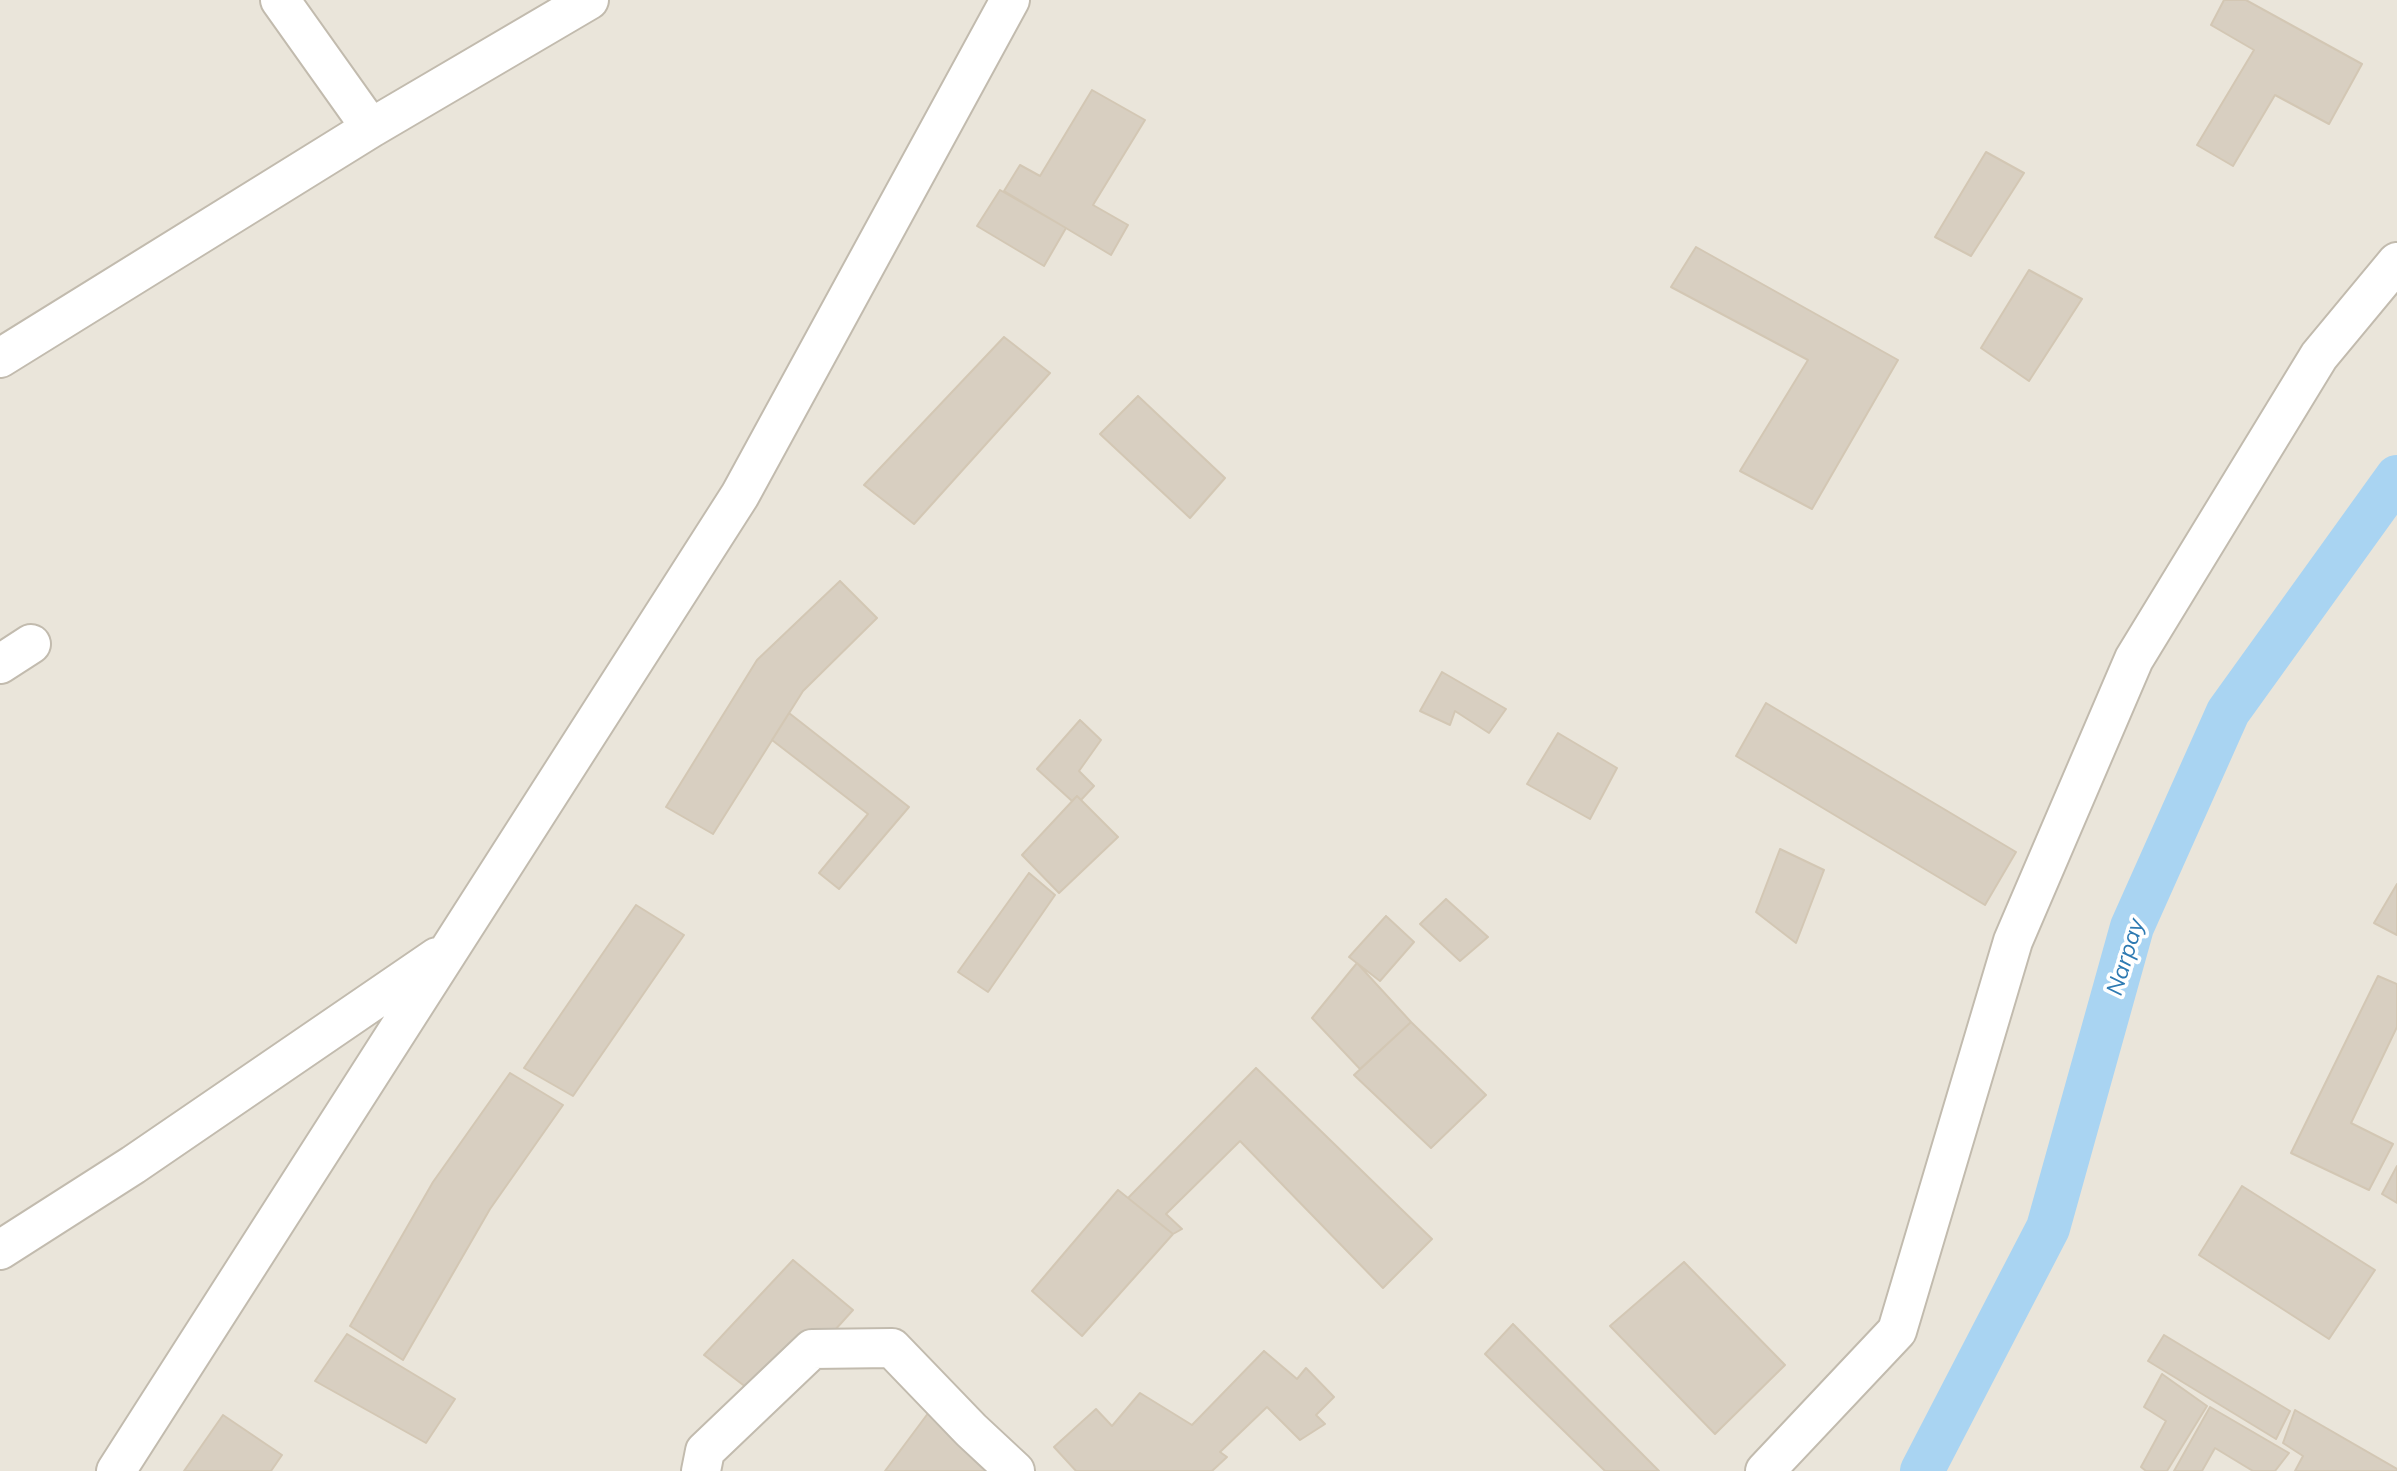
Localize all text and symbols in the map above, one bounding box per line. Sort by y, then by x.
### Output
water label: Narpay [2101,915,2151,999]

